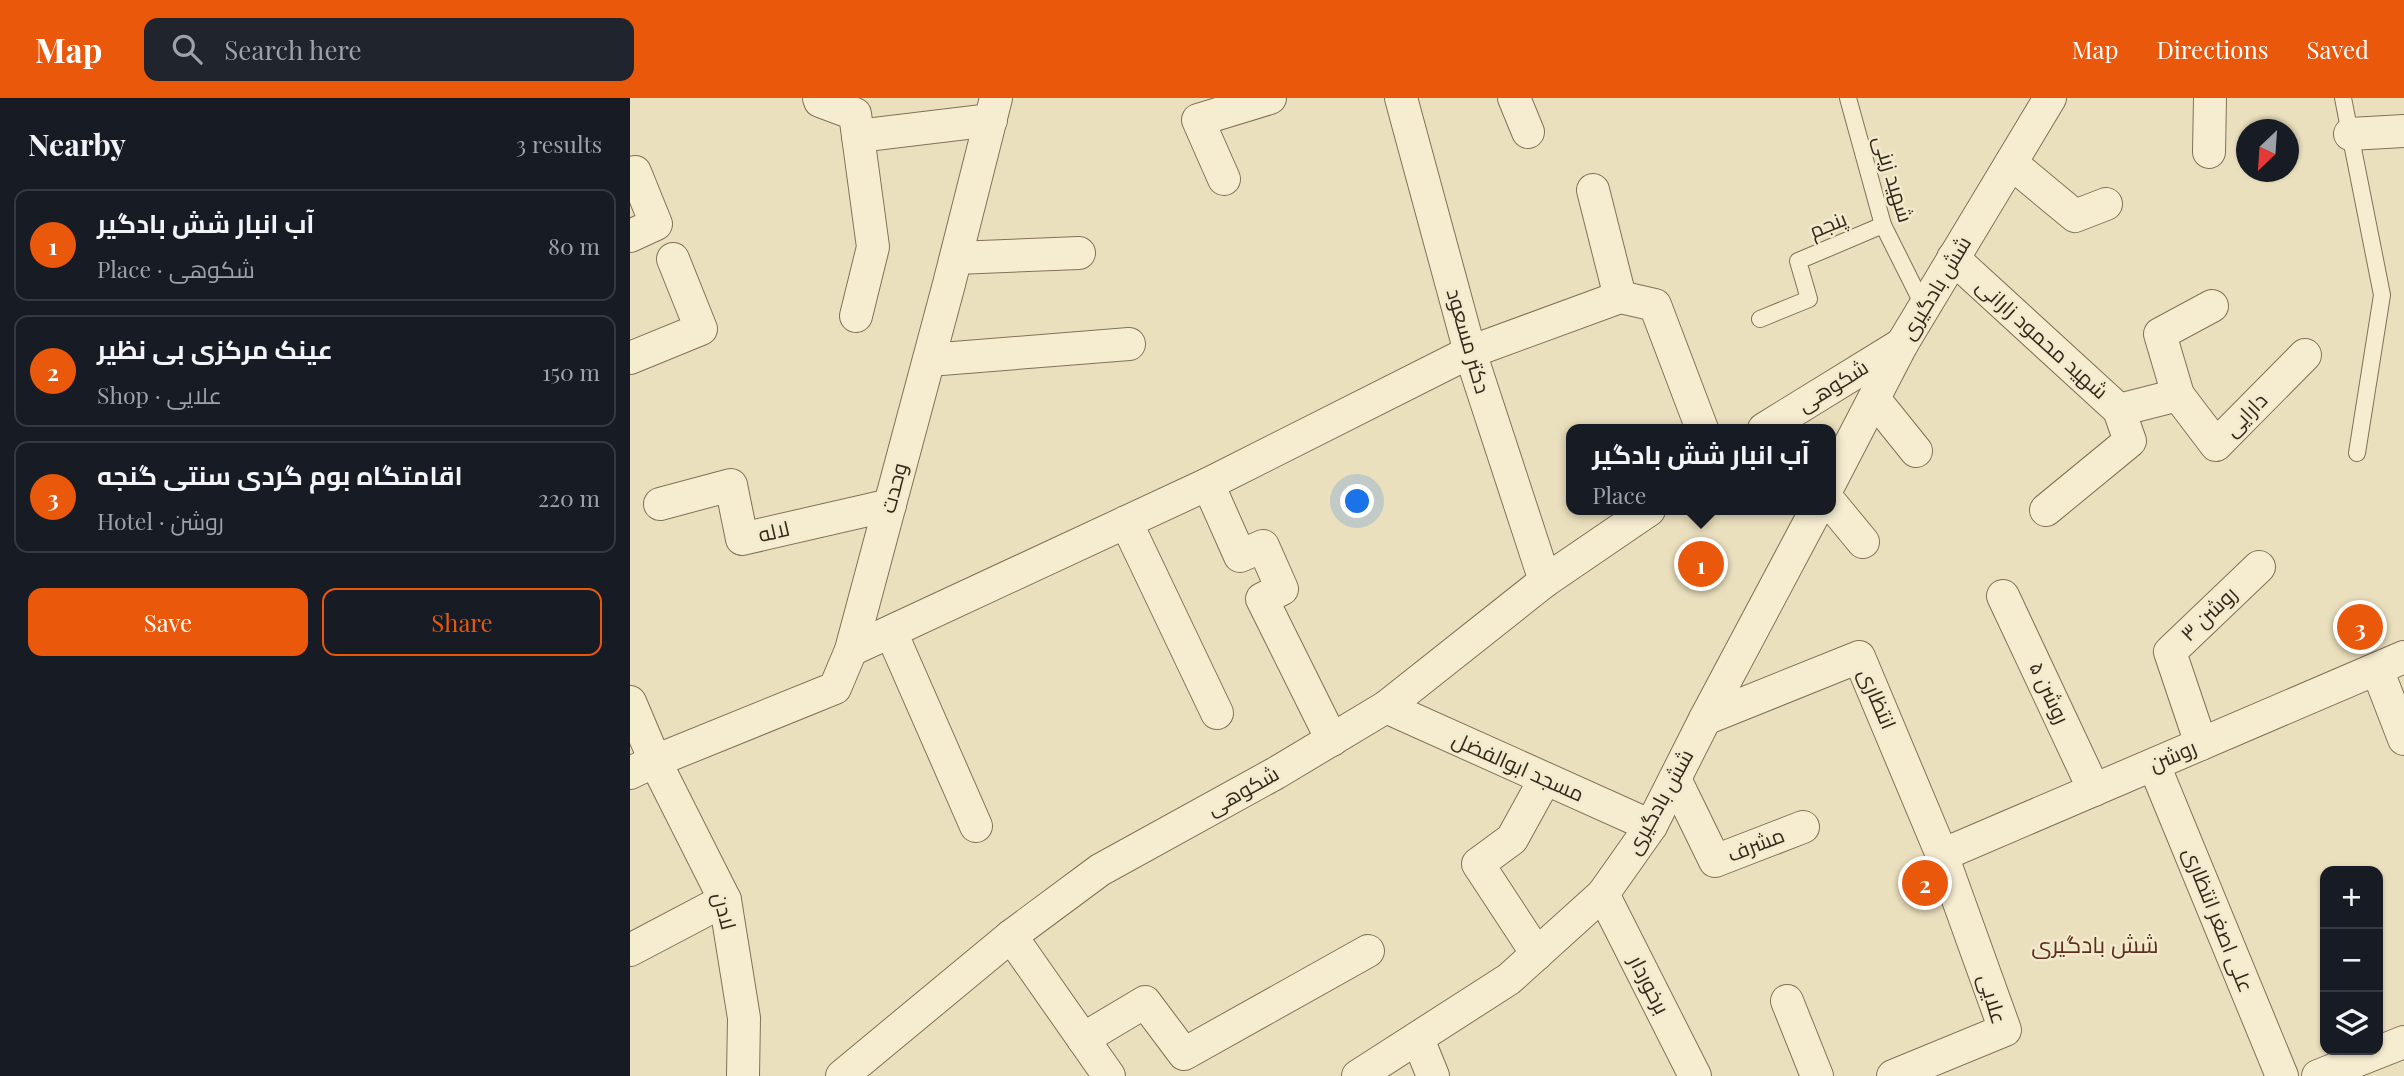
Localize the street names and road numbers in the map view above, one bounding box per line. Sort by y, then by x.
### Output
street label: شهید زینی [1867,131,1921,226]
street label: پنجم [1804,203,1851,245]
street label: شش بادگیری [1892,230,1977,344]
street label: شهید محمود زارانی [1971,271,2115,405]
street label: دکتر مسعود [1442,285,1498,396]
street label: شکوهی [1791,352,1873,418]
street label: دارایی [2217,385,2273,442]
street label: وحدت [872,459,912,516]
street label: لاله [755,513,792,547]
street label: روشن ۳ [2173,579,2243,647]
street label: روشن ۵ [2023,657,2077,728]
street label: انتظاری [1853,663,1904,733]
street label: مسجد ابوالفضل [1448,724,1589,808]
street label: روشن [2144,732,2200,777]
street label: شش بادگیری [1618,743,1700,859]
street label: شکوهی [1201,758,1284,821]
street label: مشرف [1723,819,1788,867]
street label: علی اصغر انتظاری [2177,843,2262,996]
street label: لادن [707,889,744,933]
street label: برخوردار [1624,949,1677,1018]
street label: علایی [1972,970,2015,1027]

